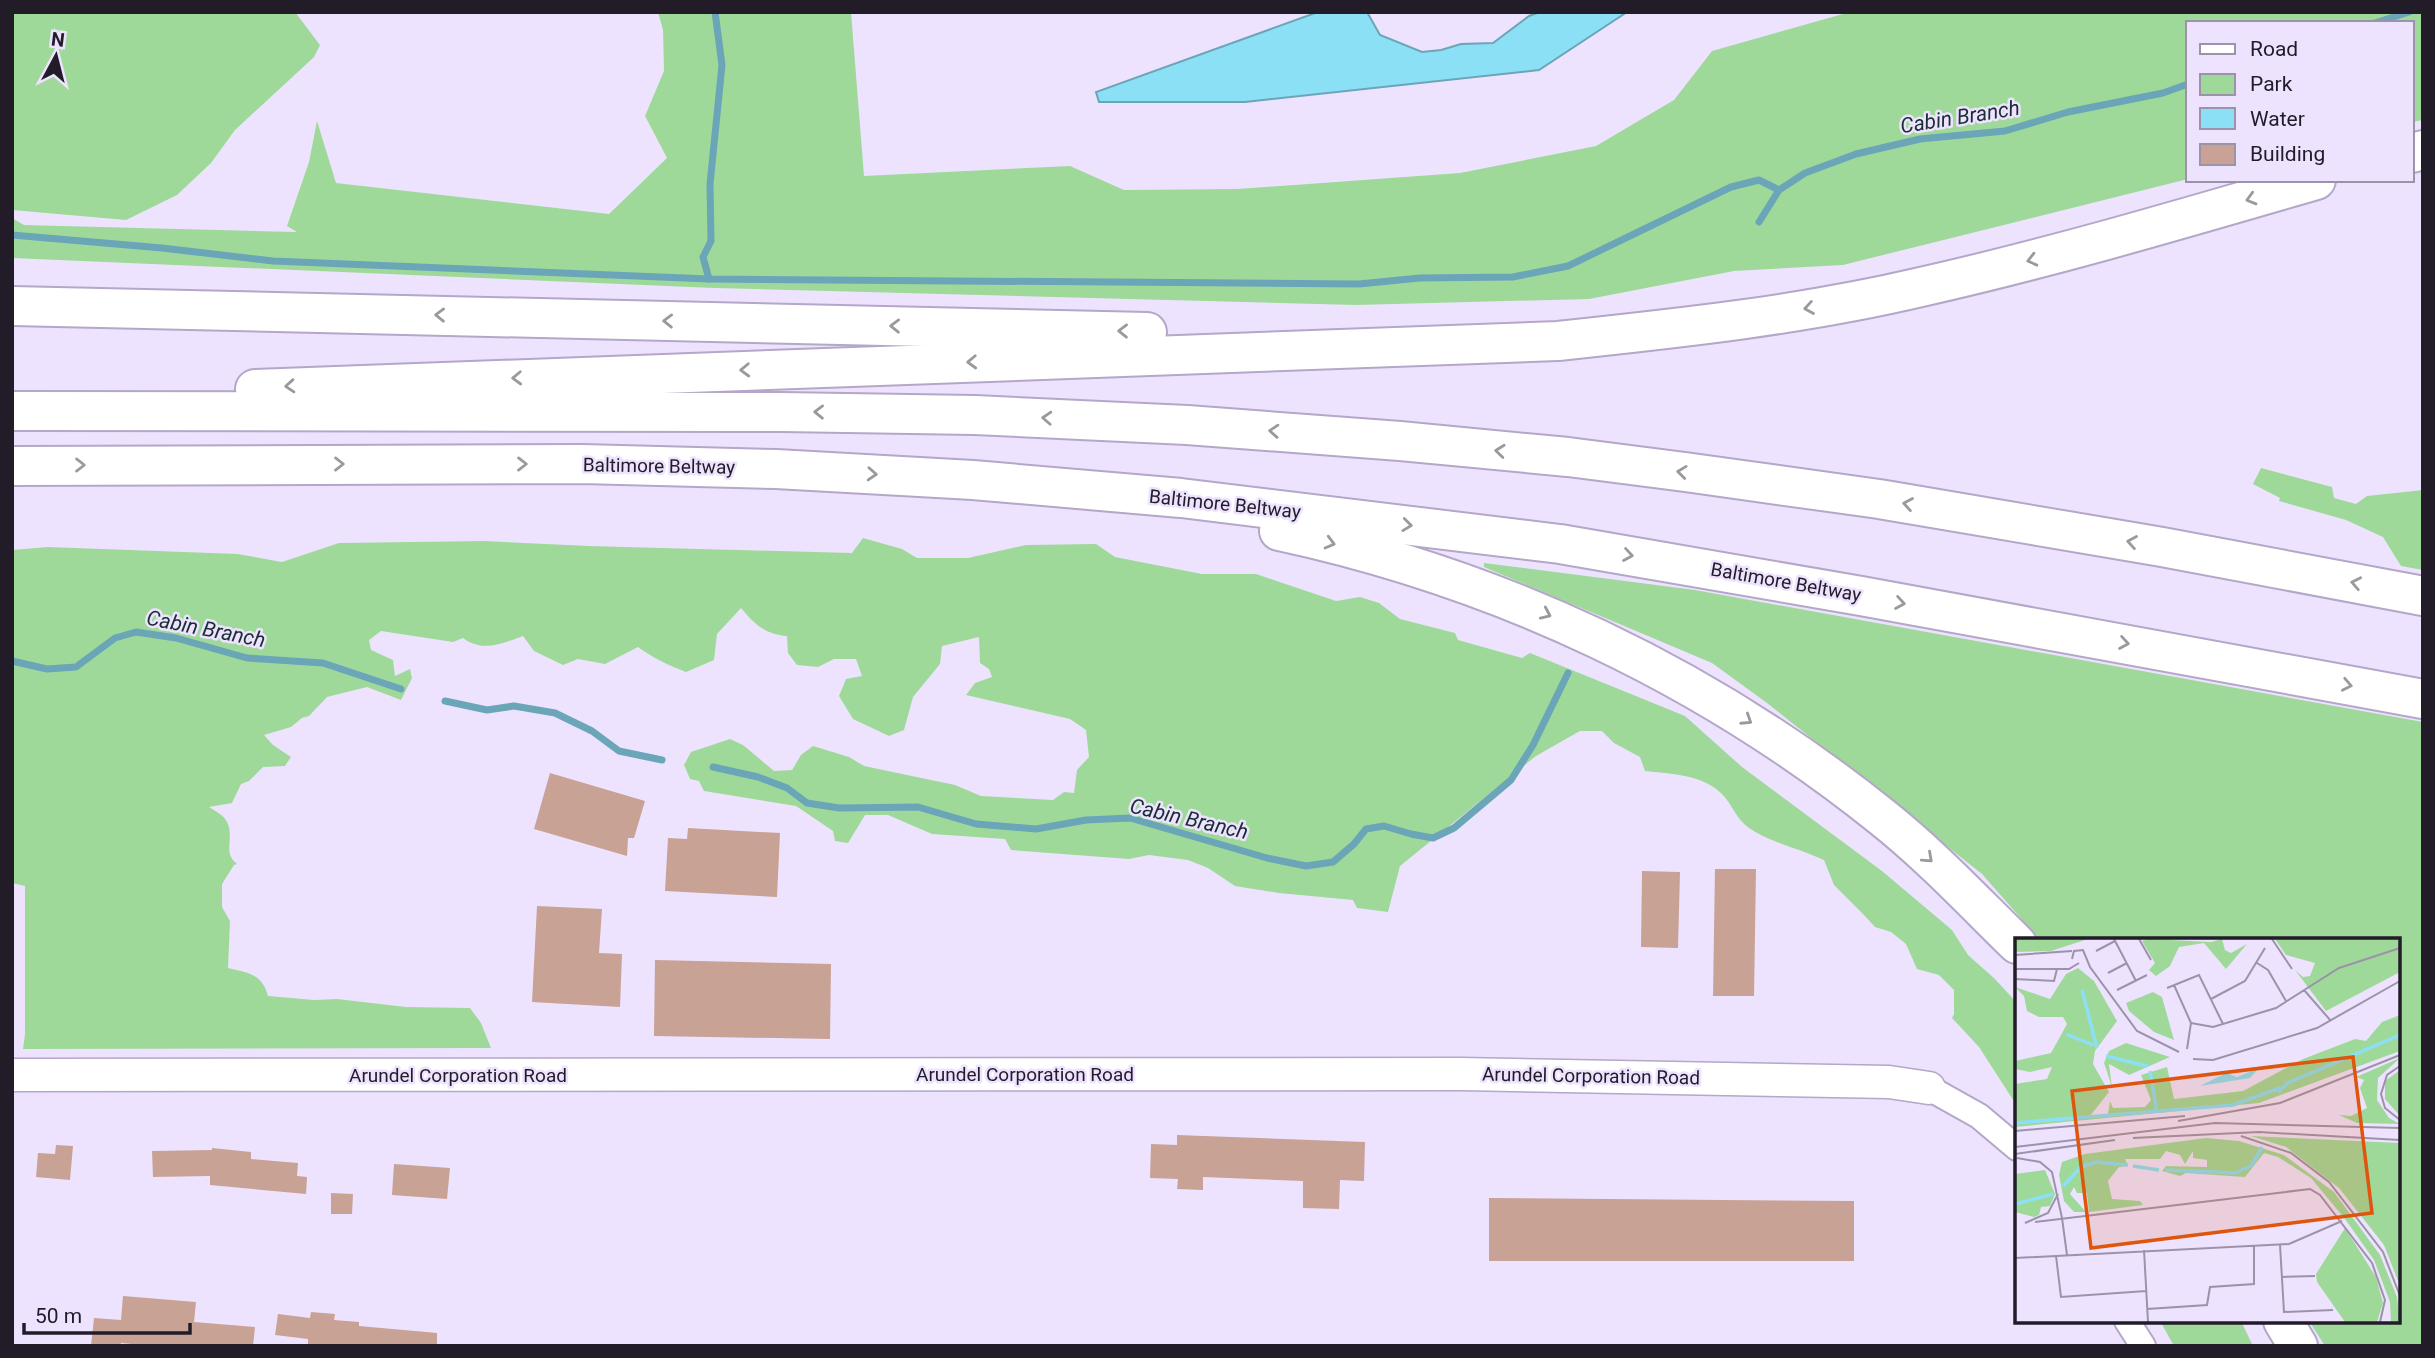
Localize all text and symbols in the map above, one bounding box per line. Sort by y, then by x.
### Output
north arrow [21,21,91,91]
legend [2186,21,2414,182]
text: N [50,27,66,52]
text: Road [2250,37,2298,61]
text: Park [2250,72,2293,96]
water label: Cabin Branch [1899,96,2021,138]
text: Water [2250,107,2305,131]
text: Building [2250,142,2325,166]
one-way arrow [2245,191,2257,206]
one-way arrow [2026,252,2038,266]
one-way arrow [1803,300,1815,315]
one-way arrow [435,308,446,323]
one-way arrow [662,313,673,328]
one-way arrow [889,318,900,334]
one-way arrow [1117,323,1127,339]
one-way arrow [966,354,977,369]
one-way arrow [739,362,750,377]
one-way arrow [512,370,523,385]
one-way arrow [284,378,295,393]
one-way arrow [813,404,824,420]
one-way arrow [1041,411,1052,426]
one-way arrow [1268,424,1279,439]
one-way arrow [1494,444,1505,459]
street label: Baltimore Beltway [583,453,735,479]
one-way arrow [335,456,345,472]
one-way arrow [517,456,528,472]
one-way arrow [75,458,86,473]
one-way arrow [1677,464,1688,479]
one-way arrow [867,466,878,481]
street label: Baltimore Beltway [1148,485,1302,523]
one-way arrow [1902,497,1913,512]
one-way arrow [1401,517,1413,532]
one-way arrow [1324,535,1336,549]
one-way arrow [2126,535,2138,550]
one-way arrow [1622,547,1633,562]
street label: Baltimore Beltway [1709,557,1863,607]
one-way arrow [2350,576,2362,591]
one-way arrow [1894,594,1906,609]
water label: Cabin Branch [145,606,267,652]
one-way arrow [1538,606,1551,620]
one-way arrow [2118,635,2130,650]
one-way arrow [2341,677,2353,692]
one-way arrow [1739,712,1752,725]
water label: Cabin Branch [1128,794,1250,844]
one-way arrow [1920,849,1933,862]
inset map [2015,938,2400,1323]
street label: Arundel Corporation Road [916,1063,1134,1086]
street label: Arundel Corporation Road [1482,1063,1700,1089]
street label: Arundel Corporation Road [349,1064,567,1087]
scale bar [24,1292,191,1336]
text: 50 m [35,1304,82,1328]

